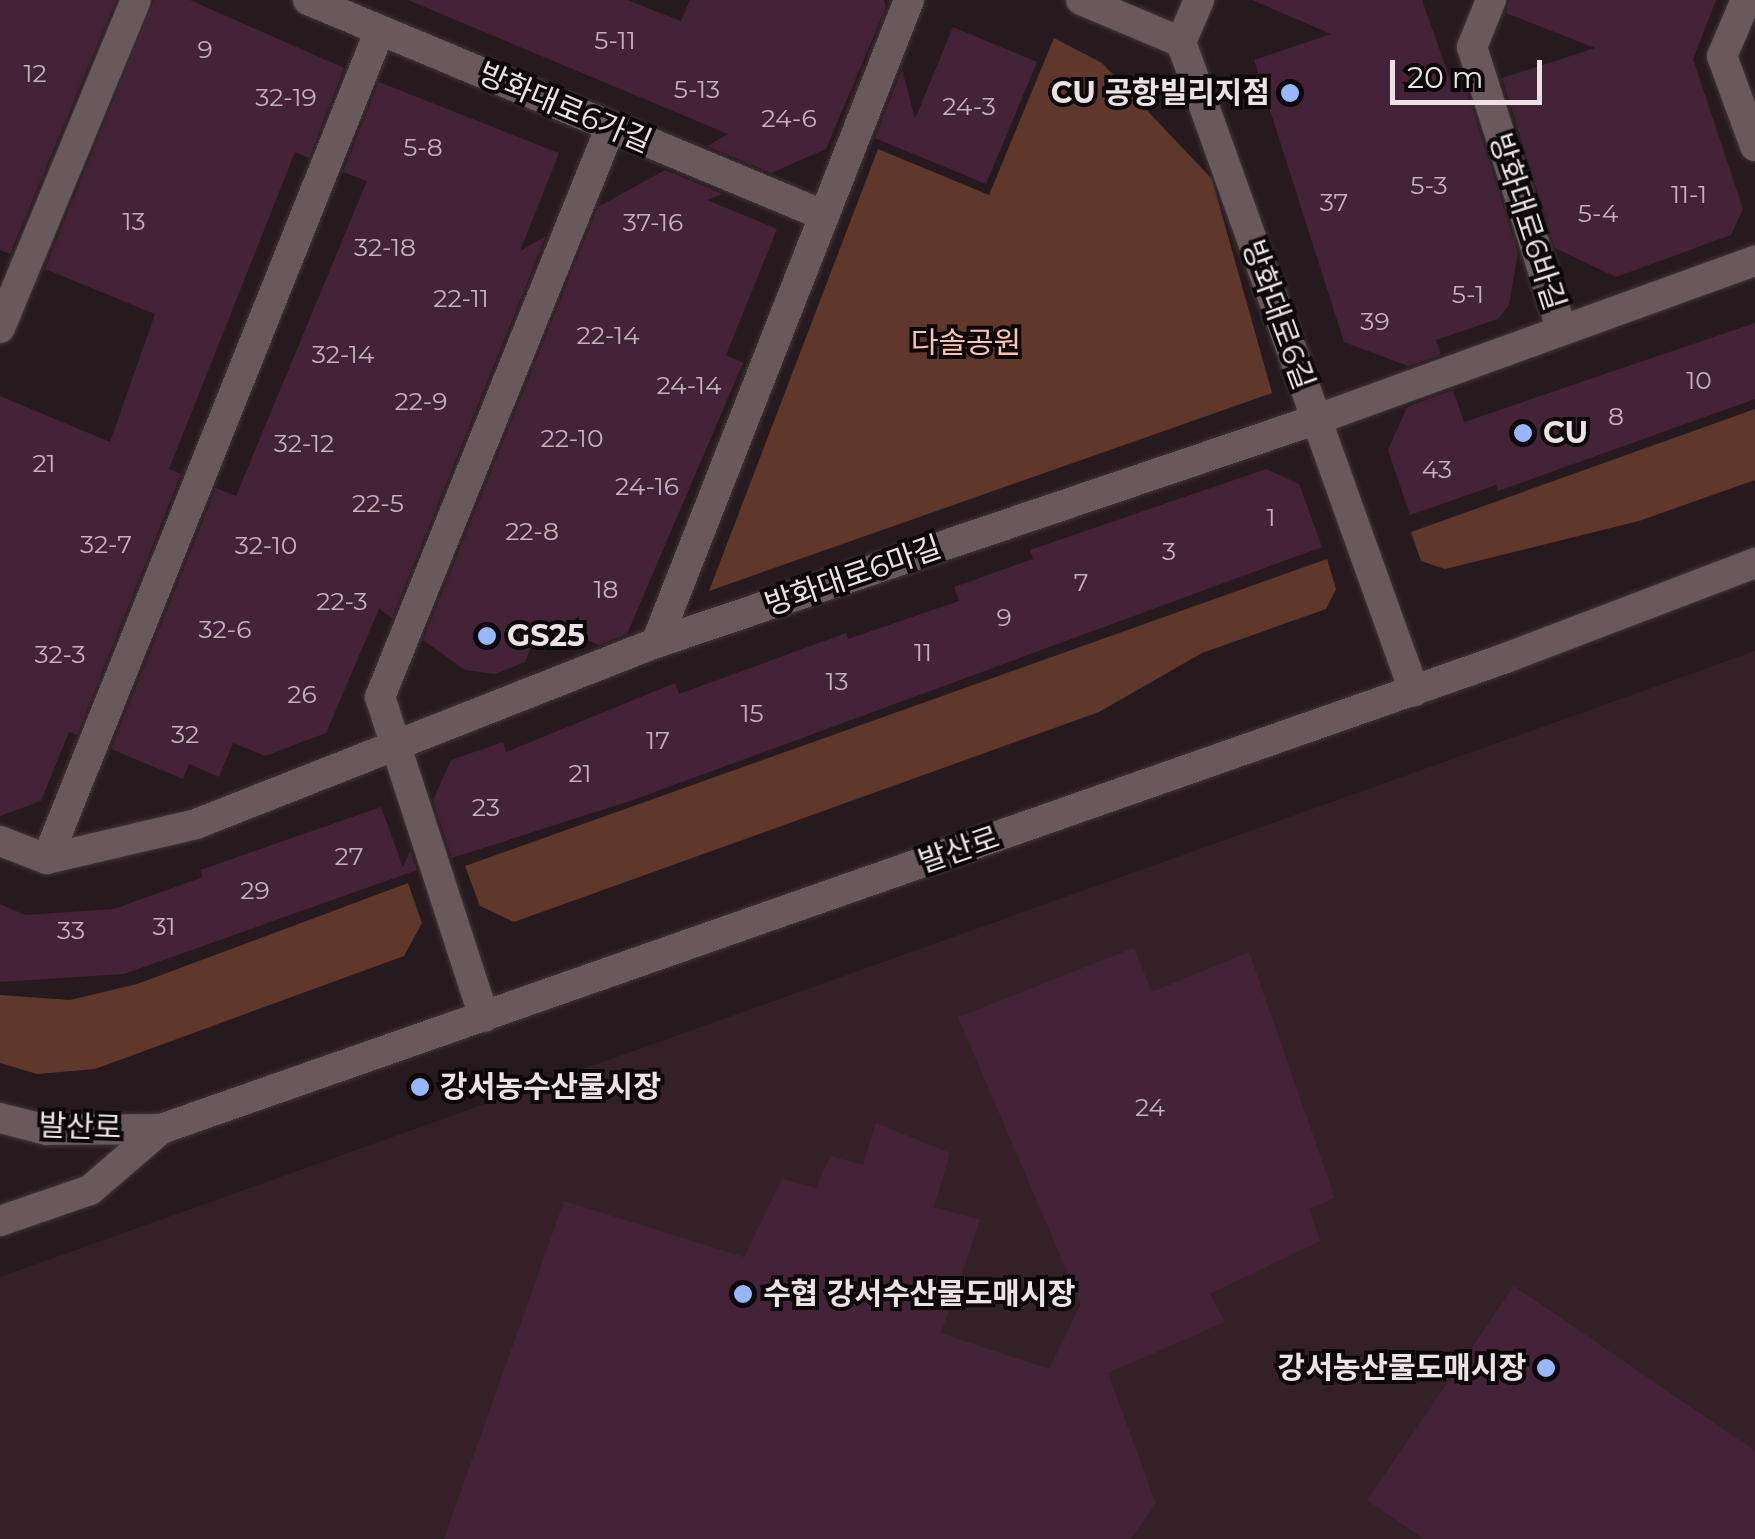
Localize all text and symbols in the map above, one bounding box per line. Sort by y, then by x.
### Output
house number: 5-11 [594,25,636,55]
house number: 9 [197,34,213,64]
scale bar [1395,40,1548,102]
street label: 방화대로6가길 [473,56,657,160]
house number: 12 [23,58,47,88]
text: 20 m [1407,59,1484,96]
house number: 5-13 [674,74,720,104]
place label: CU 공항빌리지점 [1051,75,1270,111]
house number: 32-19 [255,82,317,112]
marker: CU 공항빌리지점 [1279,82,1301,104]
house number: 24-3 [942,91,996,121]
house number: 24-6 [761,103,817,133]
street label: 방화대로6바길 [1481,129,1573,315]
house number: 5-8 [403,132,443,162]
house number: 5-3 [1410,170,1448,200]
house number: 11-1 [1671,179,1707,209]
house number: 37 [1320,187,1348,217]
house number: 5-4 [1578,198,1618,228]
house number: 13 [122,206,146,236]
house number: 37-16 [623,207,683,237]
house number: 32-18 [354,232,416,262]
street label: 방화대로6길 [1234,235,1322,395]
house number: 5-1 [1452,279,1484,309]
house number: 22-11 [433,283,489,313]
house number: 39 [1360,306,1390,336]
house number: 22-14 [577,320,639,350]
park label: 다솔공원 [911,325,1021,361]
house number: 32-14 [312,339,374,369]
house number: 10 [1686,365,1712,395]
house number: 24-14 [656,370,722,400]
house number: 22-9 [395,386,447,416]
house number: 8 [1608,401,1624,431]
place label: CU [1543,415,1588,451]
marker: CU [1512,422,1534,444]
house number: 22-10 [541,423,603,453]
house number: 32-12 [274,428,334,458]
house number: 21 [32,448,56,478]
house number: 43 [1422,454,1452,484]
house number: 24-16 [615,471,679,501]
house number: 22-5 [352,488,404,518]
house number: 1 [1266,502,1276,532]
house number: 22-8 [505,516,559,546]
house number: 32-7 [80,529,132,559]
street label: 방화대로6마길 [760,529,946,623]
house number: 32-10 [235,530,297,560]
house number: 3 [1162,536,1176,566]
house number: 7 [1074,567,1088,597]
house number: 18 [594,574,618,604]
house number: 22-3 [316,586,368,616]
house number: 9 [996,602,1012,632]
house number: 32-6 [199,614,251,644]
place label: GS25 [507,618,585,654]
marker: GS25 [476,625,498,647]
house number: 11 [914,637,932,667]
house number: 32-3 [34,639,86,669]
house number: 13 [825,666,849,696]
house number: 26 [287,679,317,709]
house number: 15 [740,698,764,728]
house number: 32 [171,719,199,749]
house number: 17 [646,725,670,755]
house number: 21 [568,758,592,788]
house number: 23 [472,792,500,822]
street label: 발산로 [914,820,1004,880]
house number: 27 [335,841,363,871]
house number: 29 [240,875,270,905]
house number: 31 [152,911,176,941]
house number: 33 [57,915,85,945]
place label: 강서농수산물시장 [440,1069,661,1105]
marker: 강서농수산물시장 [409,1076,431,1098]
house number: 24 [1135,1092,1165,1122]
street label: 발산로 [38,1108,122,1146]
place label: 수협 강서수산물도매시장 [763,1276,1075,1312]
marker: 수협 강서수산물도매시장 [732,1283,754,1305]
place label: 강서농산물도매시장 [1278,1350,1526,1386]
marker: 강서농산물도매시장 [1535,1357,1557,1379]

